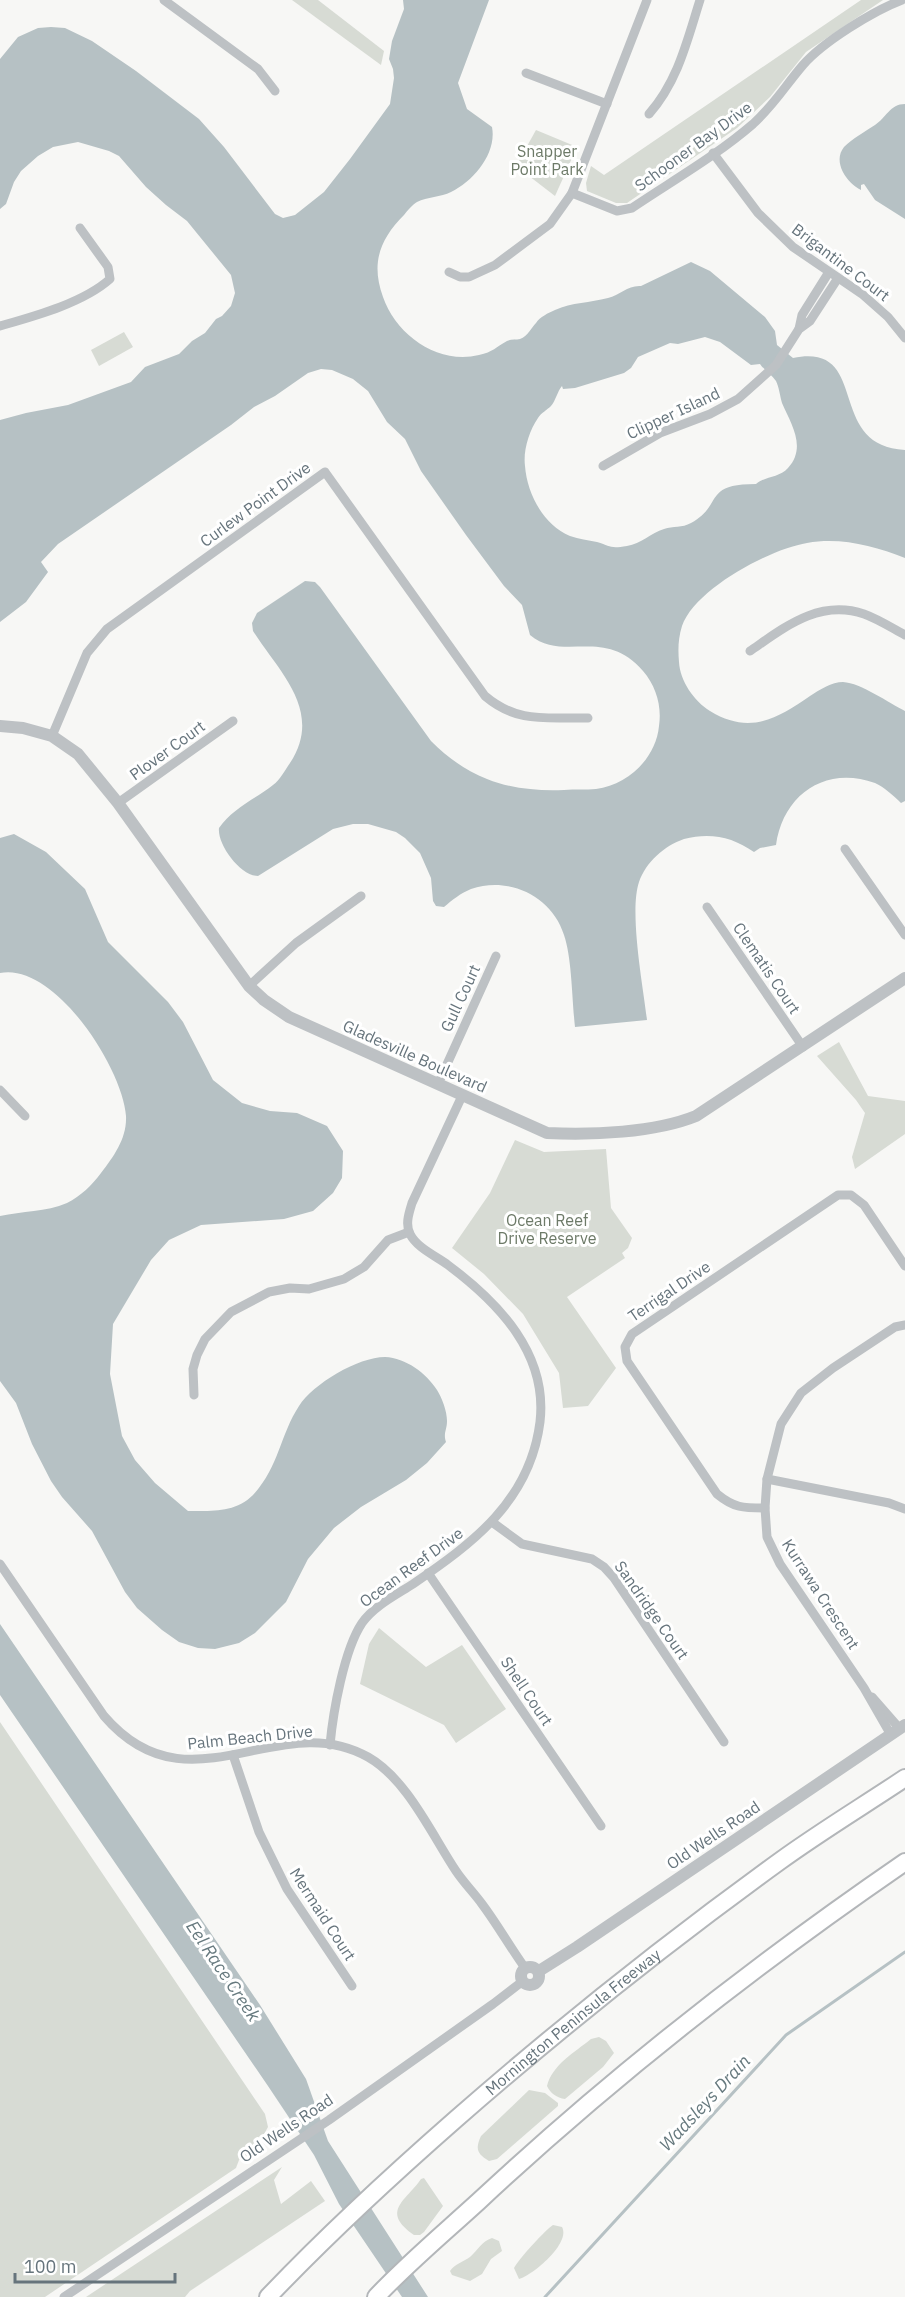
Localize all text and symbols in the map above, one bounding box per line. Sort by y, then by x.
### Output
street label: Schooner Bay Drive [631,97,756,195]
park label: Snapper Point Park [510,141,584,179]
street label: Brigantine Court [788,219,894,305]
street label: Clipper Island [623,383,723,443]
street label: Curlew Point Drive [196,457,314,551]
street label: Plover Court [125,716,209,784]
street label: Clematis Court [729,918,805,1018]
street label: Gull Court [436,961,484,1035]
street label: Gladesville Boulevard [340,1015,490,1097]
park label: Ocean Reef Drive Reserve [498,1210,597,1248]
street label: Terrigal Drive [624,1256,714,1326]
street label: Ocean Reef Drive [355,1523,467,1611]
street label: Kurrawa Crescent [778,1535,864,1653]
street label: Sandridge Court [611,1557,693,1663]
street label: Shell Court [497,1653,557,1729]
street label: Palm Beach Drive [186,1720,314,1754]
street label: Old Wells Road [662,1796,764,1874]
street label: Mermaid Court [286,1864,360,1964]
water label: Eel Race Creek [181,1916,266,2026]
street label: Mornington Peninsula Freeway [481,1944,664,2099]
water label: Wadsleys Drain [654,2050,755,2156]
street label: Old Wells Road [235,2089,337,2167]
scale bar [15,2246,176,2284]
text: 100 m [24,2255,76,2278]

